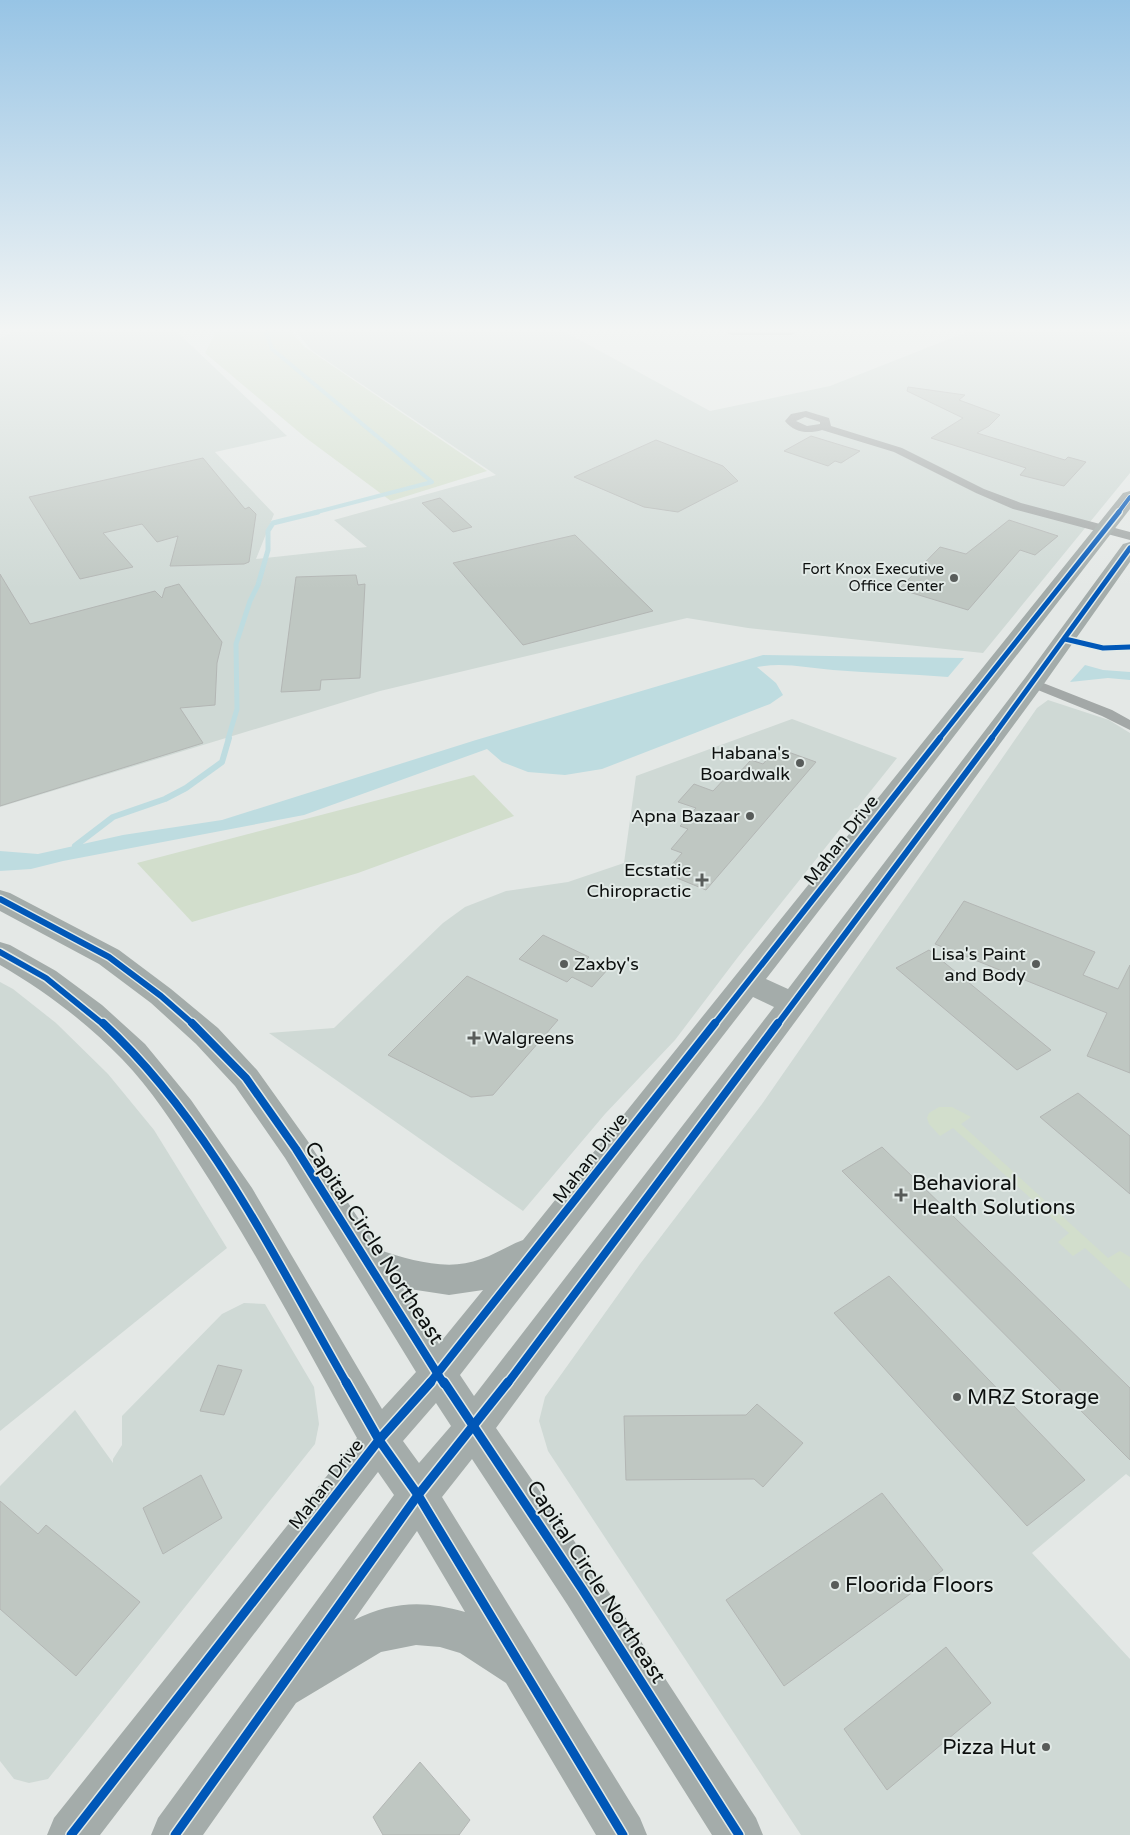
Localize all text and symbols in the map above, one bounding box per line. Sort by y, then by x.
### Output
place label: Fort Knox Executive Office Center [802,560,944,595]
marker: Fort Knox Executive Office Center [948,572,960,584]
place label: Habana's Boardwalk [700,742,790,785]
marker: Habana's Boardwalk [794,757,806,769]
street label: Mahan Drive [799,790,883,890]
place label: Apna Bazaar [631,805,740,827]
marker: Apna Bazaar [744,810,756,822]
place label: Ecstatic Chiropractic [587,859,691,902]
marker: Ecstatic Chiropractic [695,873,709,887]
place label: Lisa's Paint and Body [931,943,1026,986]
place label: Zaxby's [574,953,639,975]
marker: Zaxby's [558,958,570,970]
marker: Lisa's Paint and Body [1030,958,1042,970]
place label: Walgreens [484,1027,574,1049]
marker: Walgreens [468,1032,480,1044]
street label: Mahan Drive [548,1108,632,1208]
street label: Capital Circle Northeast [299,1137,449,1349]
place label: Behavioral Health Solutions [912,1171,1075,1220]
marker: Behavioral Health Solutions [894,1188,908,1202]
place label: MRZ Storage [967,1385,1099,1410]
marker: MRZ Storage [951,1391,963,1403]
street label: Mahan Drive [284,1434,368,1534]
street label: Capital Circle Northeast [521,1476,671,1688]
place label: Floorida Floors [845,1573,994,1598]
marker: Floorida Floors [829,1579,841,1591]
place label: Pizza Hut [942,1735,1036,1760]
marker: Pizza Hut [1040,1741,1052,1753]

